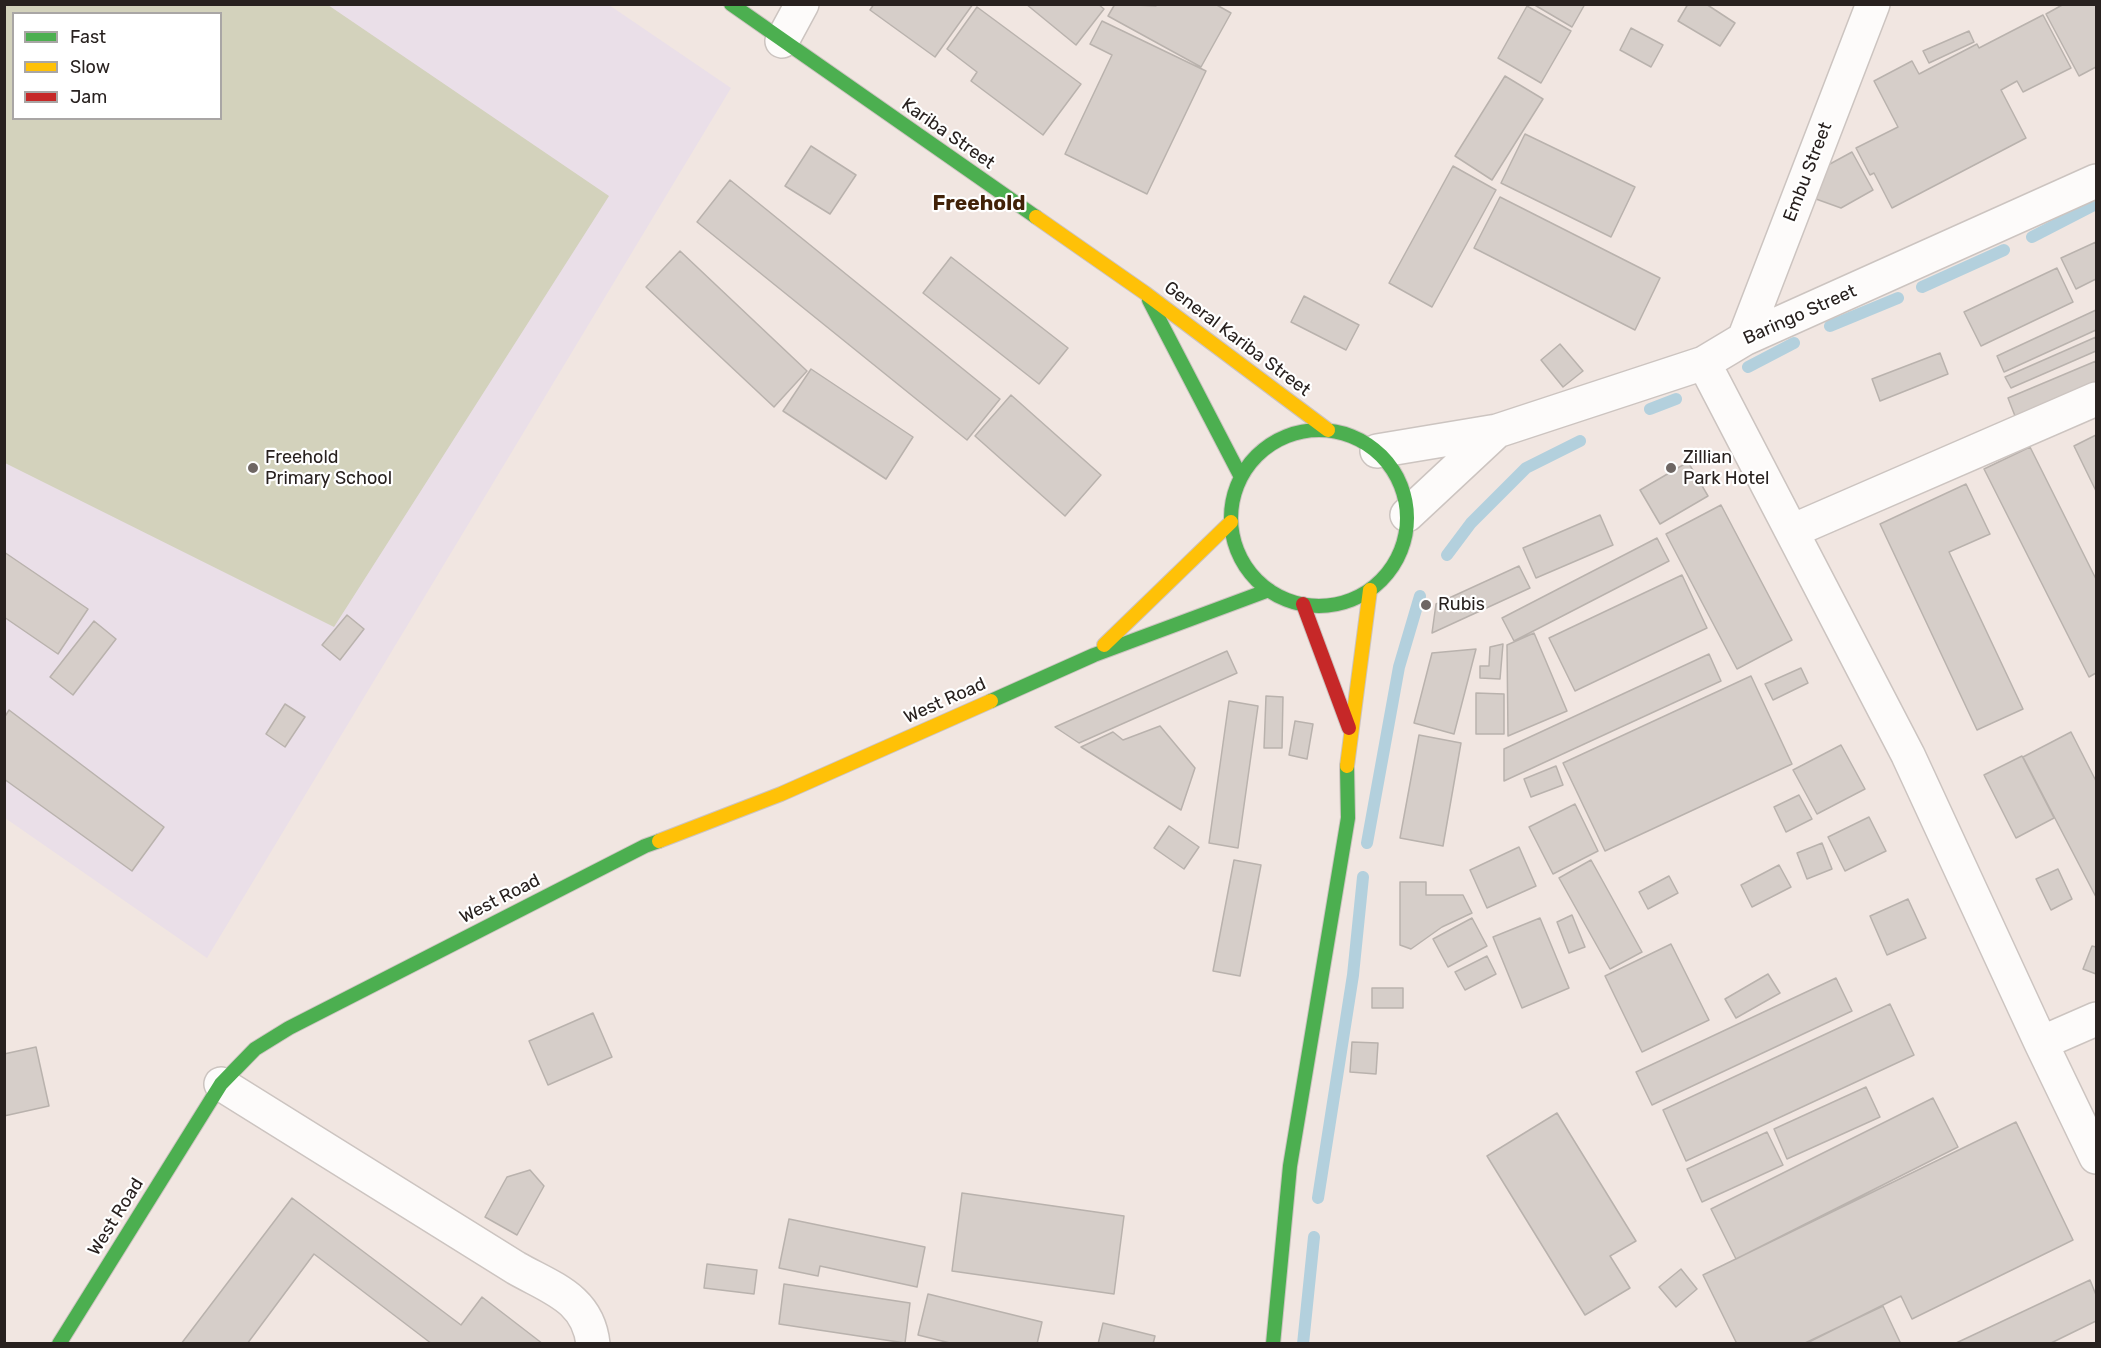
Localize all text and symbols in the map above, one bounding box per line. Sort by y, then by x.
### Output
legend [12,12,222,120]
text: Fast [70,26,106,48]
text: Slow [70,56,110,78]
text: Jam [70,86,107,108]
street label: Kariba Street [897,94,999,174]
street label: Embu Street [1779,119,1837,225]
district label: Freehold [933,191,1025,217]
street label: General Kariba Street [1160,277,1314,401]
street label: Baringo Street [1740,280,1860,350]
place label: Freehold Primary School [265,447,392,490]
place label: Zillian Park Hotel [1683,447,1769,490]
marker: Freehold Primary School [246,461,260,475]
marker: Zillian Park Hotel [1664,461,1678,475]
place label: Rubis [1438,594,1485,616]
marker: Rubis [1419,598,1433,612]
street label: West Road [901,673,989,729]
street label: West Road [456,870,544,928]
street label: West Road [84,1174,148,1260]

